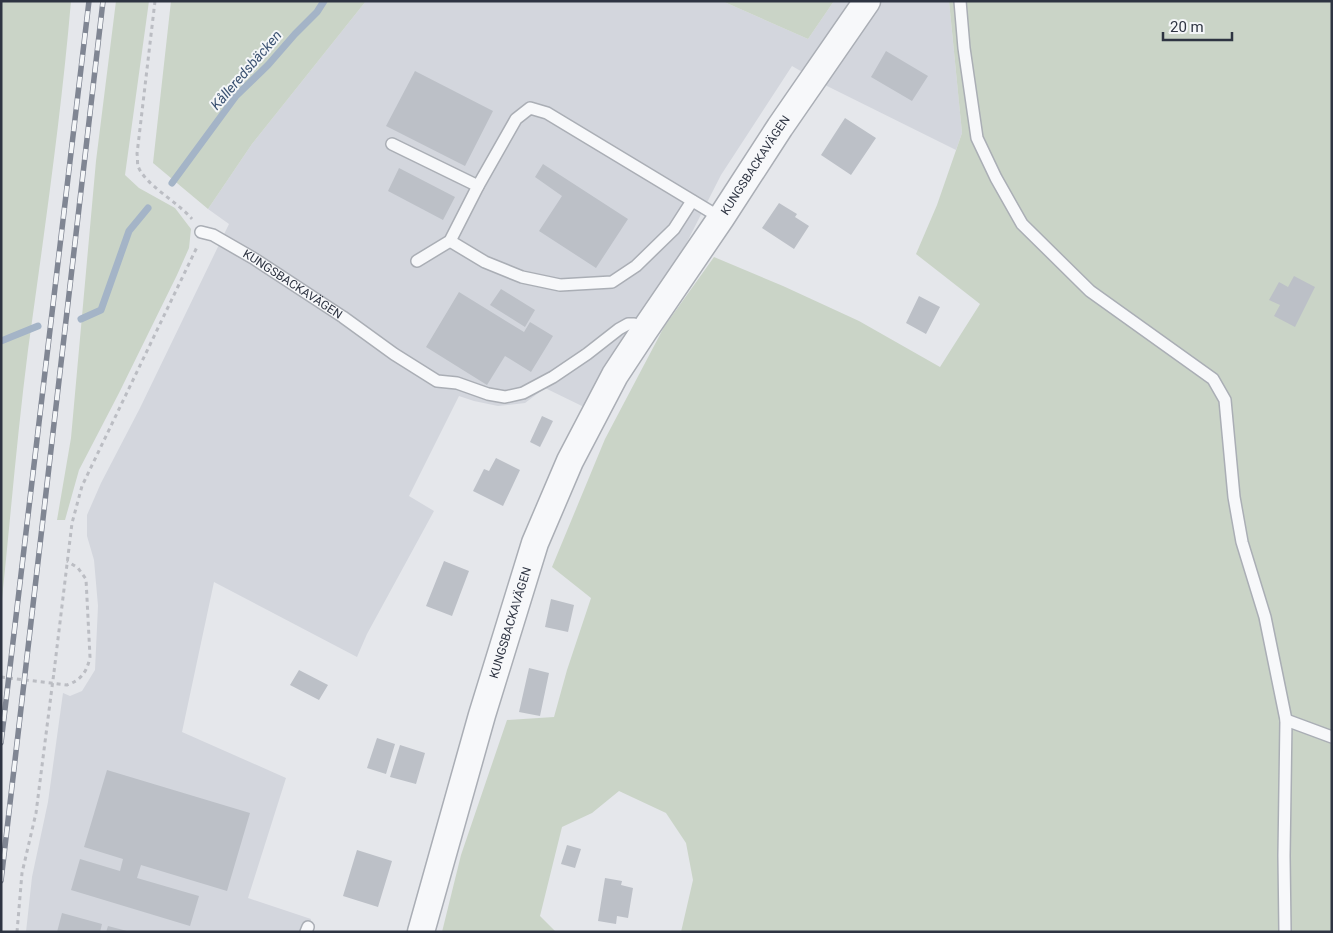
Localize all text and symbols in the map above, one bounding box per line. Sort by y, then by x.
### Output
scale bar [1163,10,1232,42]
text: 20 m [1170,18,1204,36]
water label: Kålleredsbäcken [207,27,285,113]
street label: KUNGSBACKAVÄGEN [718,113,793,218]
street label: KUNGSBACKAVÄGEN [241,247,345,322]
street label: KUNGSBACKAVÄGEN [487,565,534,680]

